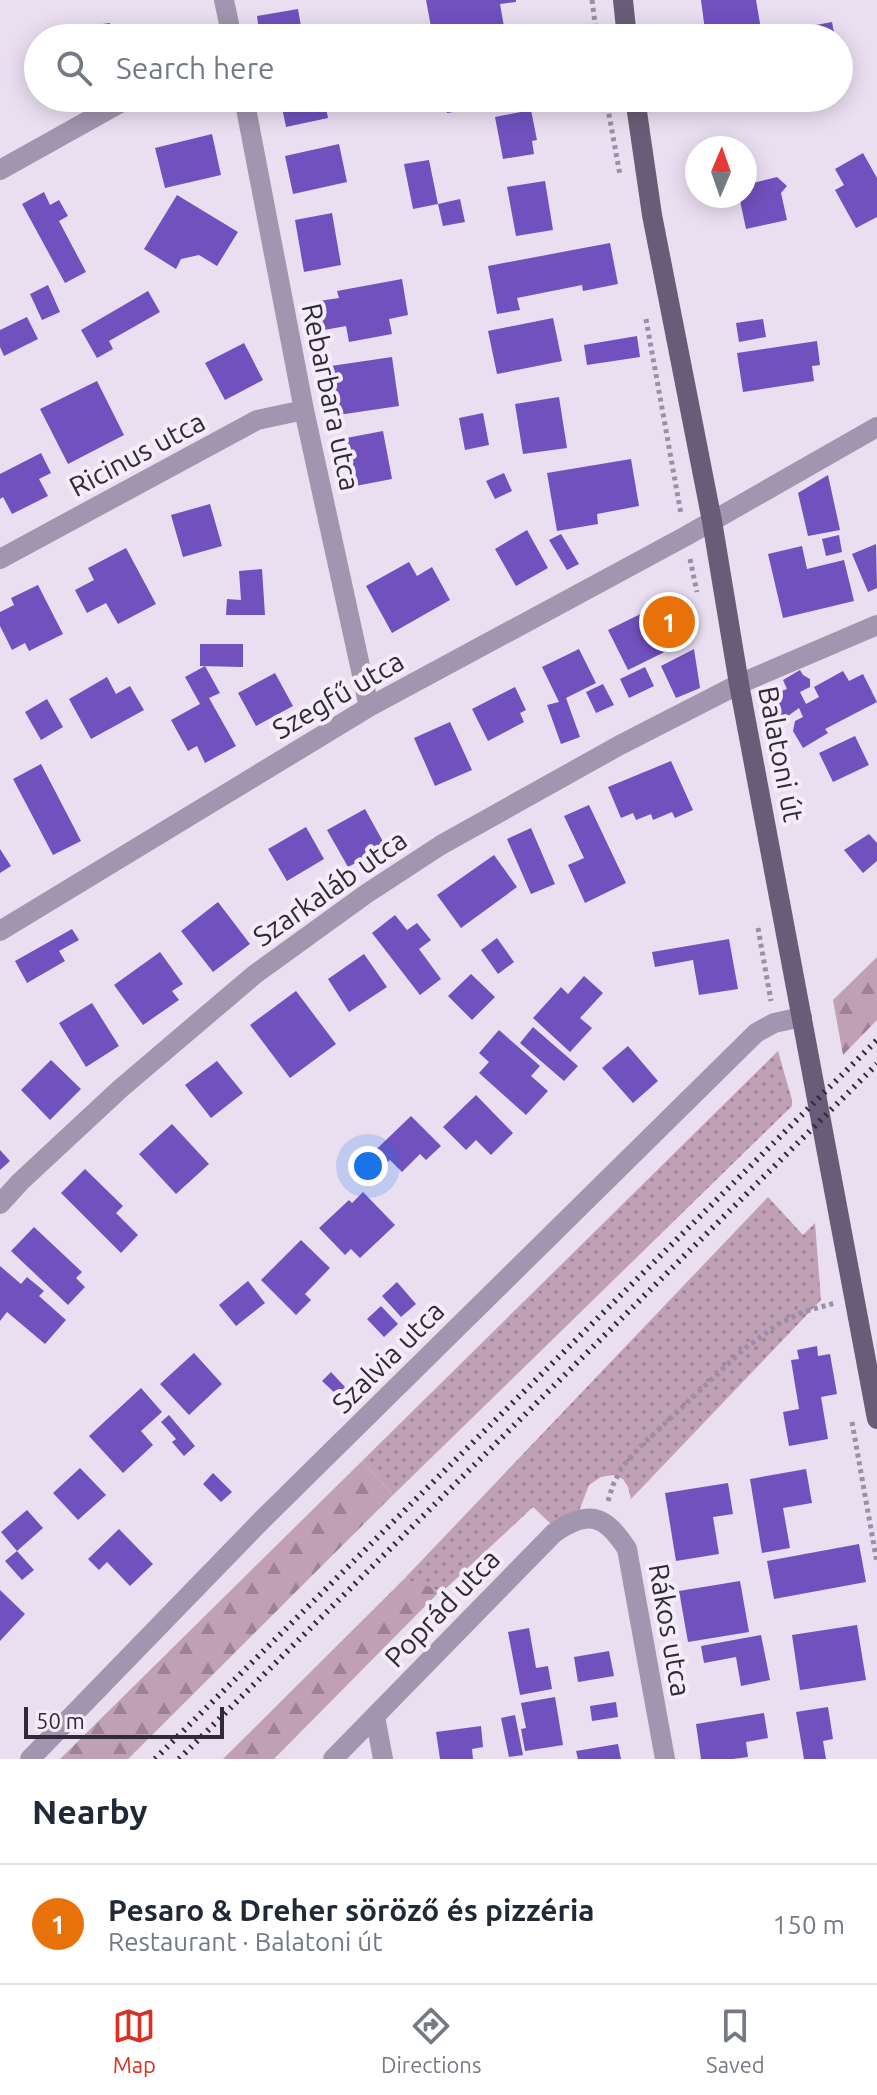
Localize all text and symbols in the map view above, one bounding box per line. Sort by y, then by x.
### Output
search box [24,24,853,112]
icon: search [52,46,96,90]
text: Search here [116,51,275,85]
north arrow [685,136,757,208]
street label: Rebarbara utca [297,300,366,493]
street label: Ricinus utca [64,405,210,502]
pin: 1 [643,592,695,652]
street label: Szegfű utca [267,645,409,745]
street label: Balatoni út [753,683,810,824]
street label: Szarkaláb utca [247,823,412,952]
your location [348,1146,388,1186]
street label: Szalvia utca [326,1295,450,1419]
street label: Poprád utca [378,1542,505,1673]
street label: Rákos utca [644,1561,697,1699]
scale bar [24,1703,224,1739]
text: 50 m [36,1708,85,1733]
text: Nearby [32,1792,147,1830]
text: Pesaro & Dreher söröző és pizzéria [108,1893,595,1927]
text: 1 [51,1910,65,1939]
text: 150 m [773,1910,845,1939]
text: Restaurant · Balatoni út [108,1927,382,1956]
tab: Map [112,2004,156,2077]
tab: Directions [381,2004,481,2077]
tab: Saved [706,2004,765,2077]

